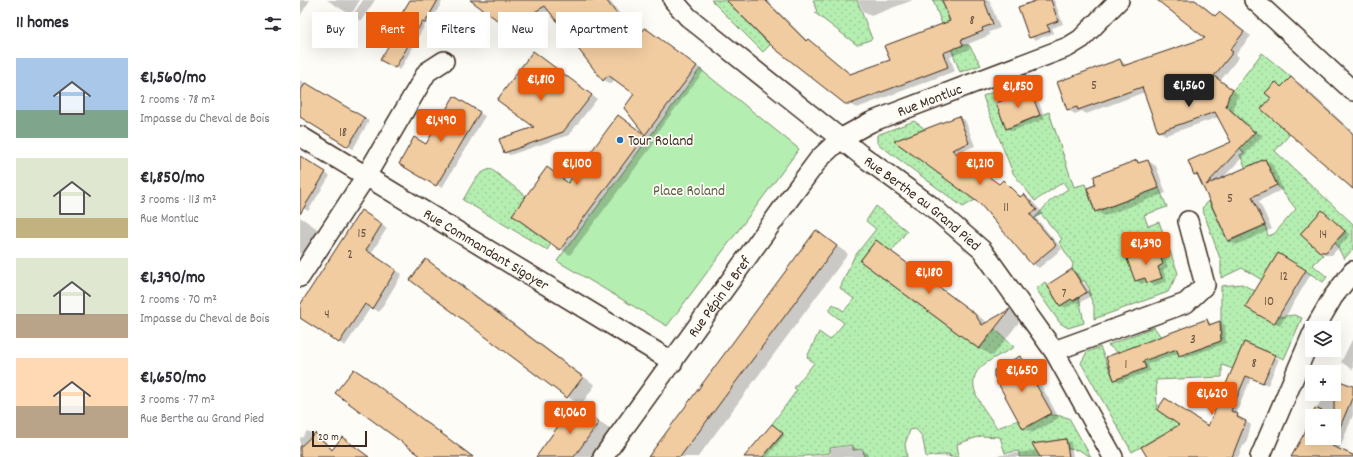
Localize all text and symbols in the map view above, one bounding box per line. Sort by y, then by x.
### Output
text: 11 homes [16,12,69,36]
chip: Buy [312,12,358,48]
chip: Rent [366,12,419,48]
chip: Filters [427,12,490,48]
chip: New [498,12,548,48]
chip: Apartment [556,12,642,48]
house number: 8 [969,12,975,31]
icon: filters [262,13,284,35]
text: €1,560/mo [140,67,206,91]
pin: €1,810 [508,68,574,102]
text: €1,810 [527,71,555,90]
icon: home [48,74,96,122]
pin: €1,560 [1156,74,1222,108]
pin: €1,850 [985,75,1051,109]
house number: 5 [1091,77,1097,96]
text: €1,560 [1173,77,1205,96]
text: €1,850 [1003,78,1033,97]
street label: Rue Montluc [895,79,966,124]
text: 2 rooms · 78 m² [140,91,215,110]
pin: €1,490 [408,109,474,143]
text: Impasse du Cheval de Bois [140,110,270,129]
text: €1,490 [425,112,457,131]
house number: 18 [339,124,347,143]
place label: Tour Roland [628,131,693,153]
marker: Tour Roland [615,135,625,145]
street label: Rue Berthe au Grand Pied [858,151,985,257]
pin: €1,100 [544,152,610,186]
pin: €1,210 [947,152,1013,186]
text: €1,100 [562,155,592,174]
text: €1,210 [966,155,994,174]
text: €1,850/mo [140,167,204,191]
icon: home [48,174,96,222]
park label: Place Roland [653,181,725,203]
house number: 5 [1227,190,1233,209]
text: 3 rooms · 113 m² [140,191,217,210]
house number: 11 [1003,199,1009,218]
street label: Rue Commandant Sigoyer [418,204,553,297]
text: Rue Montluc [140,210,199,229]
house number: 15 [358,225,366,244]
house number: 14 [1319,226,1327,245]
pin: €1,390 [1113,232,1179,266]
text: €1,390 [1130,235,1162,254]
house number: 2 [347,246,353,265]
street label: Rue Pépin le Bref [684,252,758,343]
pin: €1,180 [896,261,962,295]
text: €1,180 [915,264,943,283]
text: €1,390/mo [140,267,205,291]
house number: 12 [1280,268,1288,287]
icon: home [48,274,96,322]
house number: 7 [1062,285,1067,304]
text: 2 rooms · 70 m² [140,291,217,310]
house number: 10 [1264,293,1274,312]
house number: 4 [324,306,330,325]
text: Impasse du Cheval de Bois [140,310,270,329]
map controls [1305,321,1341,445]
button: layers [1305,321,1341,357]
house number: 3 [1190,331,1196,350]
house number: 8 [1251,355,1257,374]
house number: 1 [1125,356,1127,375]
pin: €1,650 [989,359,1055,393]
text: €1,650 [1006,362,1038,381]
button: + [1305,365,1341,401]
text: €1,650/mo [140,367,206,391]
icon: home [48,374,96,422]
pin: €1,620 [1179,382,1245,416]
text: €1,620 [1196,385,1228,404]
text: 3 rooms · 77 m² [140,391,215,410]
pin: €1,060 [537,401,603,435]
text: €1,060 [553,404,587,423]
button: − [1305,409,1341,445]
text: Rue Berthe au Grand Pied [140,410,264,429]
scale bar [312,429,367,448]
text: 20 m [318,430,339,446]

